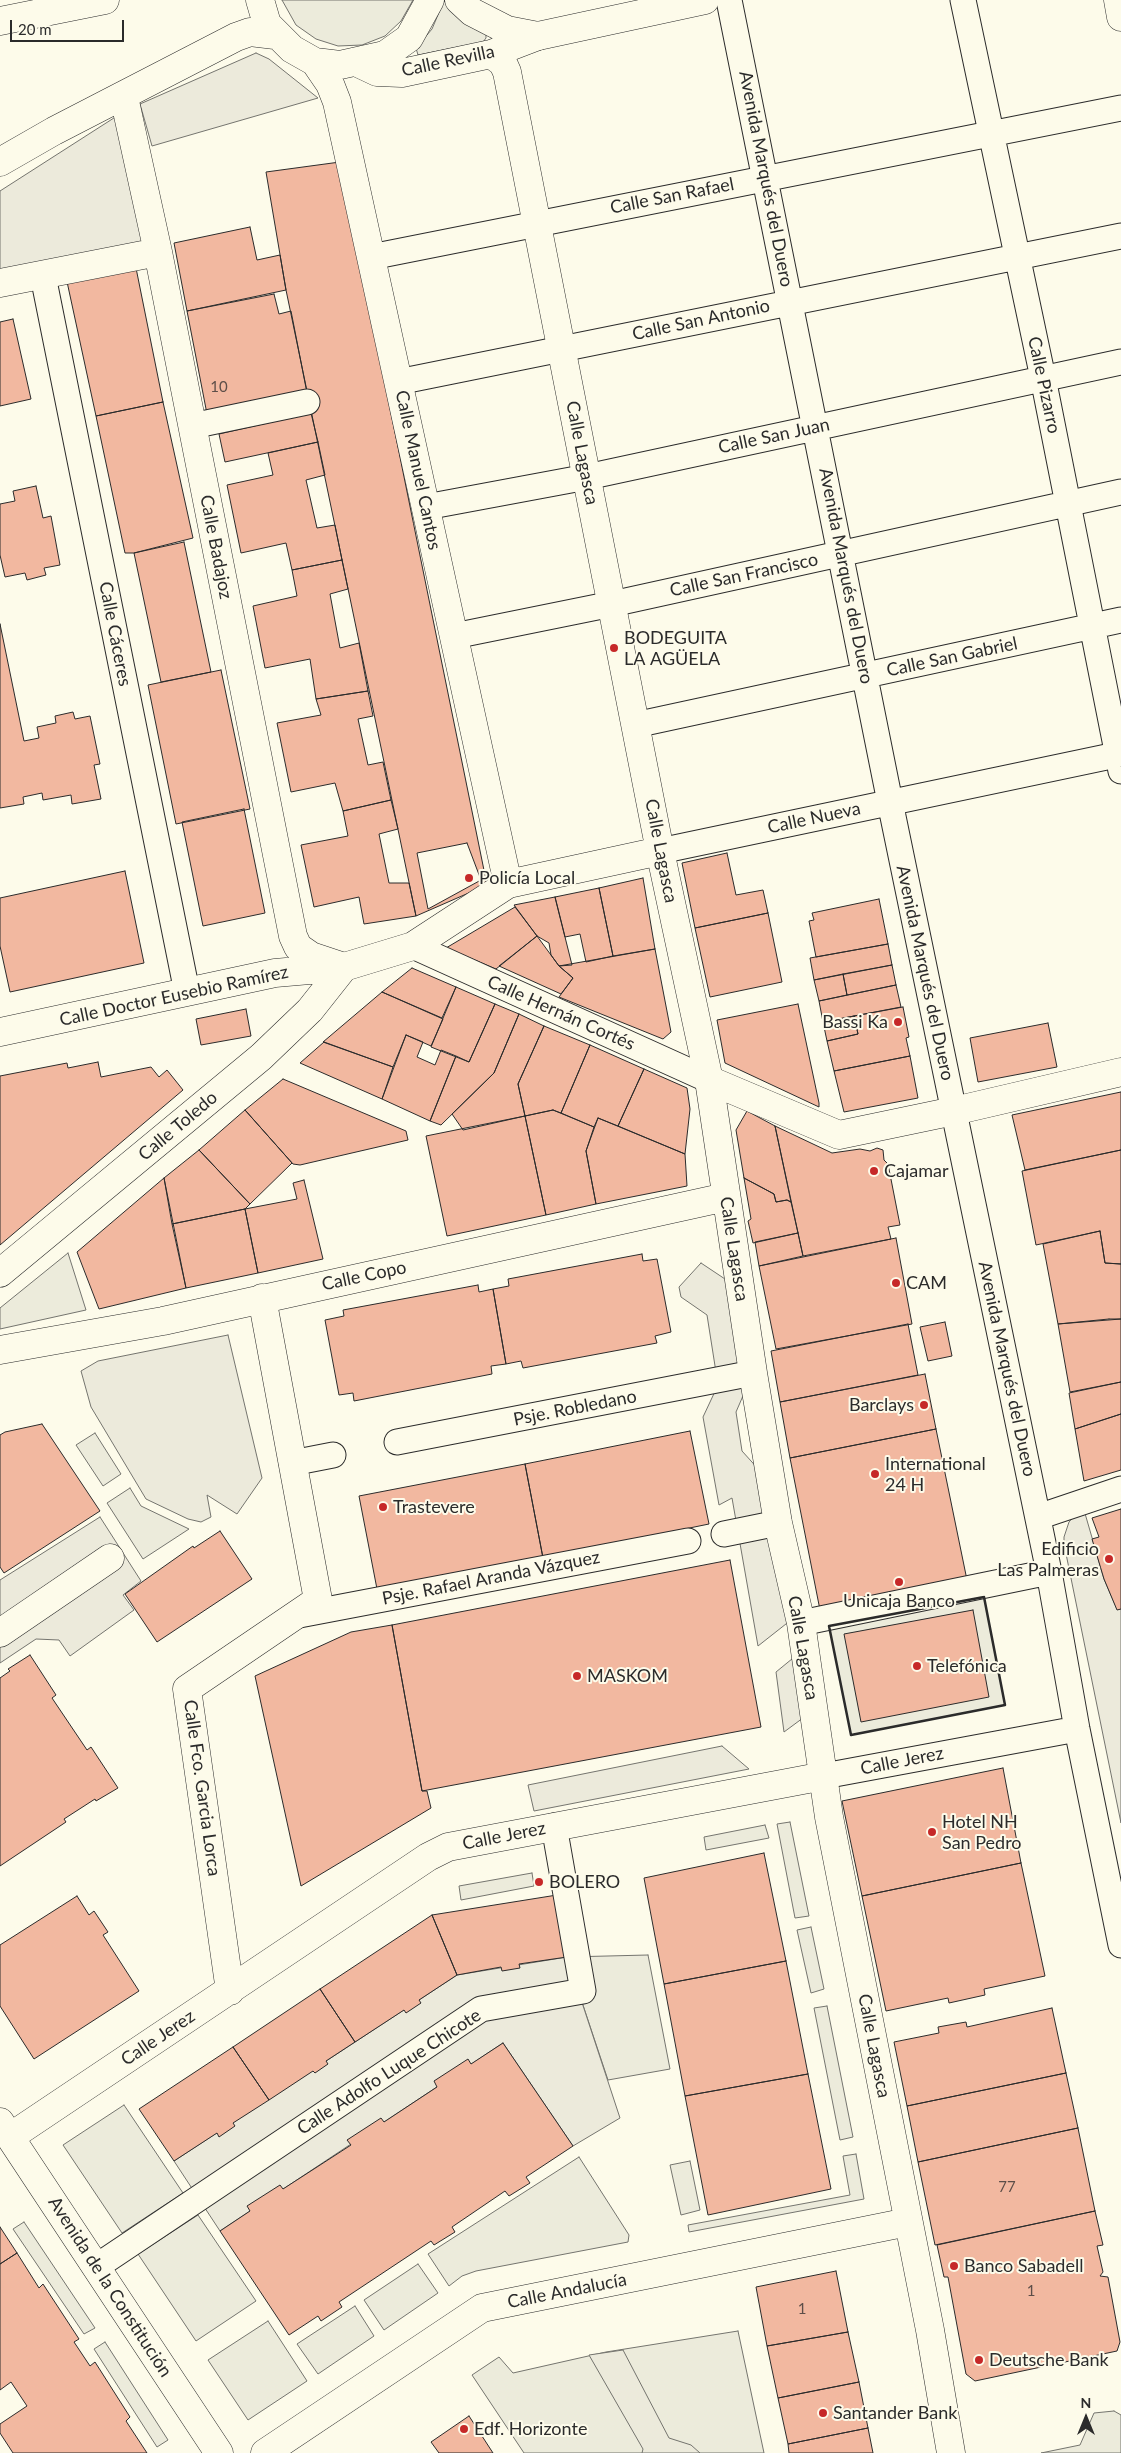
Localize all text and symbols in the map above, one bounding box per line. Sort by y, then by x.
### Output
scale bar [12,10,126,42]
text: 20 m [18,20,52,38]
street label: Calle Revilla [399,41,497,81]
street label: Avenida Marqués del Duero [734,69,798,289]
street label: Calle San Rafael [608,173,736,219]
street label: Calle San Antonio [630,295,772,345]
street label: Calle Pizarro [1023,334,1065,436]
house number: 10 [210,378,228,396]
street label: Calle Manuel Cantos [391,388,445,552]
street label: Calle Lagasca [561,399,603,507]
street label: Calle San Juan [716,414,832,458]
street label: Avenida Marqués del Duero [814,466,878,686]
street label: Calle Badajoz [195,493,237,601]
street label: Calle San Francisco [668,549,820,601]
street label: Calle Cáceres [94,580,136,688]
place label: BODEGUITA LA AGÜELA [624,627,727,670]
street label: Calle San Gabriel [884,633,1020,681]
marker: BODEGUITA LA AGÜELA [608,642,620,654]
street label: Calle Lagasca [640,797,682,905]
street label: Calle Nueva [766,798,862,838]
street label: Avenida Marqués del Duero [892,863,958,1083]
place label: Policía Local [479,867,575,889]
marker: Policía Local [463,872,475,884]
street label: Calle Doctor Eusebio Ramírez [58,961,290,1031]
street label: Calle Hernán Cortés [484,971,638,1055]
place label: Bassi Ka [822,1011,888,1033]
marker: Bassi Ka [892,1016,904,1028]
street label: Calle Toledo [134,1087,222,1165]
place label: Cajamar [884,1160,949,1182]
marker: Cajamar [868,1165,880,1177]
street label: Calle Lagasca [715,1195,753,1303]
street label: Calle Copo [320,1257,408,1295]
street label: Avenida Marqués del Duero [974,1259,1040,1479]
place label: CAM [906,1272,947,1294]
marker: CAM [890,1277,902,1289]
street label: Psje. Robledano [512,1385,638,1431]
place label: Barclays [849,1394,914,1416]
marker: Barclays [918,1399,930,1411]
place label: International 24 H [885,1453,986,1496]
marker: International 24 H [869,1468,881,1480]
place label: Trastevere [393,1496,475,1518]
marker: Trastevere [377,1501,389,1513]
place label: Edificio Las Palmeras [997,1538,1099,1580]
street label: Psje. Rafael Aranda Vázquez [380,1546,602,1610]
marker: Edificio Las Palmeras [1103,1553,1115,1565]
marker: Unicaja Banco [893,1576,905,1588]
place label: Unicaja Banco [843,1590,955,1612]
street label: Calle Lagasca [783,1594,823,1702]
place label: Telefónica [927,1655,1007,1677]
marker: Telefónica [911,1660,923,1672]
place label: MASKOM [587,1665,668,1687]
marker: MASKOM [571,1670,583,1682]
street label: Calle Fco. Garcia Lorca [179,1699,225,1877]
street label: Calle Jerez [859,1742,945,1780]
place label: Hotel NH San Pedro [942,1811,1022,1854]
street label: Calle Jerez [461,1817,547,1855]
marker: Hotel NH San Pedro [926,1826,938,1838]
place label: BOLERO [549,1871,620,1893]
marker: BOLERO [533,1876,545,1888]
street label: Calle Lagasca [853,1992,895,2100]
street label: Calle Adolfo Luque Chicote [293,2004,485,2140]
street label: Calle Jerez [117,2006,199,2070]
house number: 77 [998,2178,1016,2196]
street label: Avenida de la Constitución [44,2193,176,2381]
place label: Banco Sabadell [964,2255,1083,2277]
marker: Banco Sabadell [948,2260,960,2272]
street label: Calle Andalucía [506,2269,628,2313]
house number: 1 [1027,2282,1035,2300]
house number: 1 [798,2300,806,2318]
place label: Deutsche Bank [989,2349,1109,2371]
marker: Deutsche Bank [973,2354,985,2366]
north arrow [1061,2393,1111,2443]
text: N [1081,2394,1091,2411]
place label: Santander Bank [833,2402,957,2424]
marker: Santander Bank [817,2407,829,2419]
place label: Edf. Horizonte [474,2418,587,2440]
marker: Edf. Horizonte [458,2423,470,2435]

